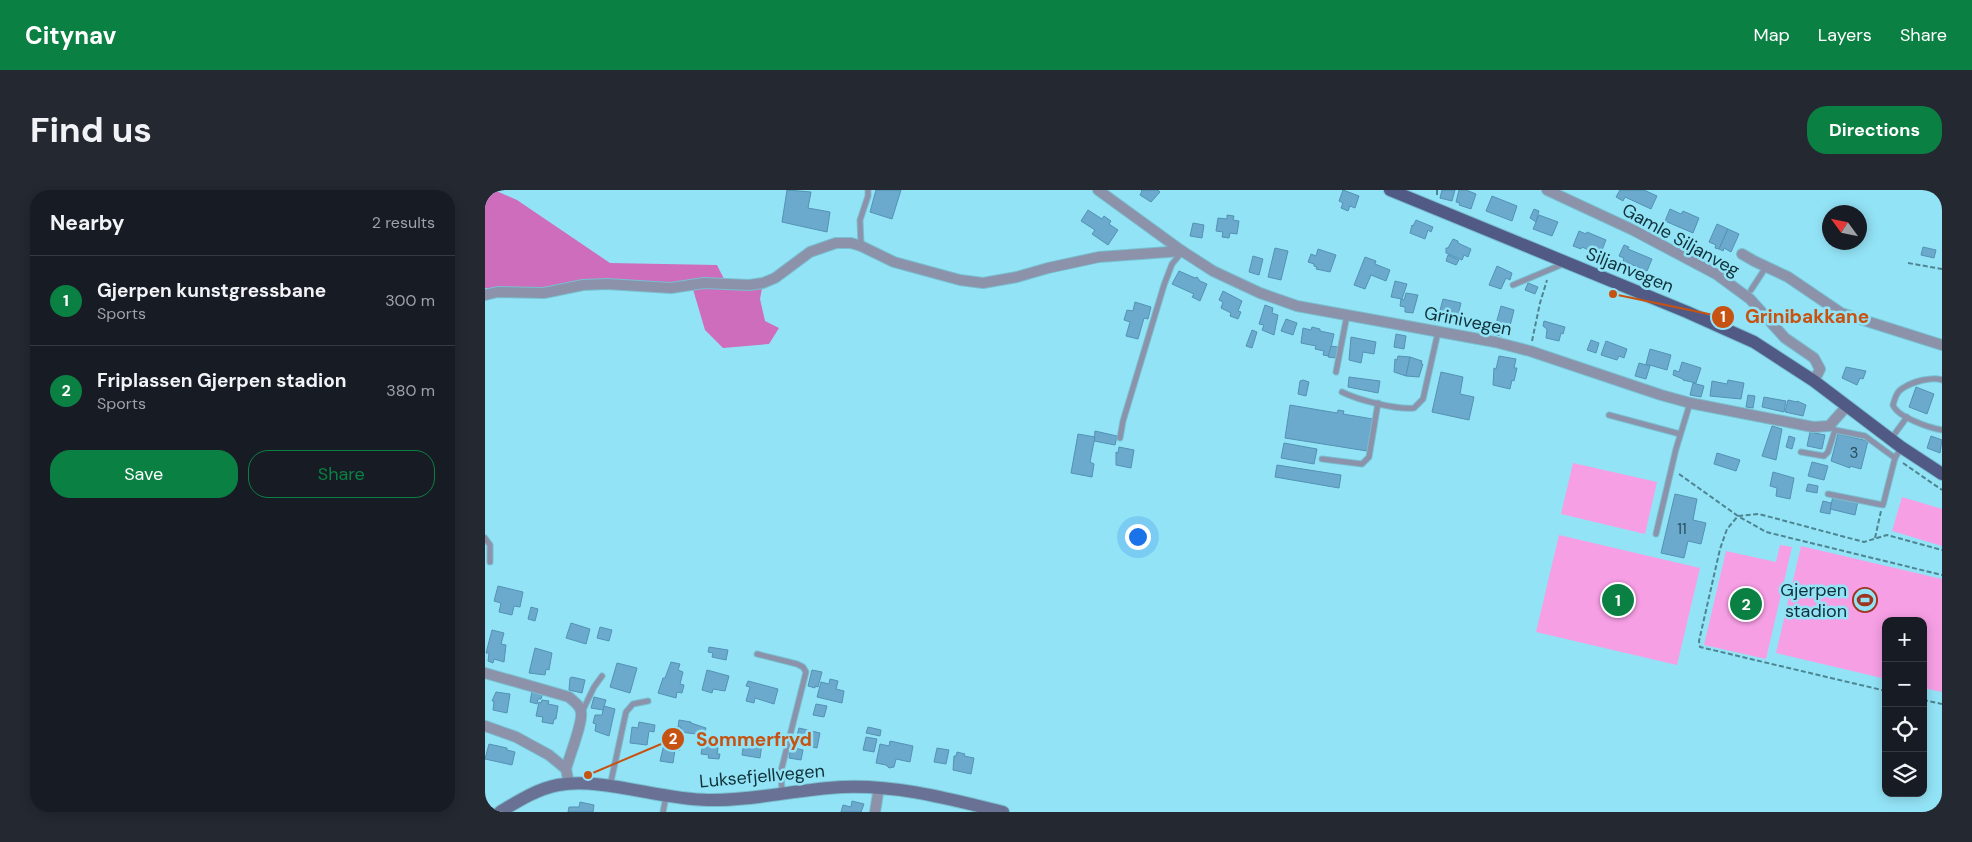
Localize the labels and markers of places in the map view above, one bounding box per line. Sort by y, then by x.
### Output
callout: Grinibakkane [1710,300,1879,334]
place label: Gjerpen stadion [1780,578,1847,623]
pin: 1 [1602,581,1634,619]
pin: 2 [1730,585,1762,623]
sports icon: Gjerpen stadion [1852,587,1878,613]
callout: Sommerfryd [661,722,822,756]

